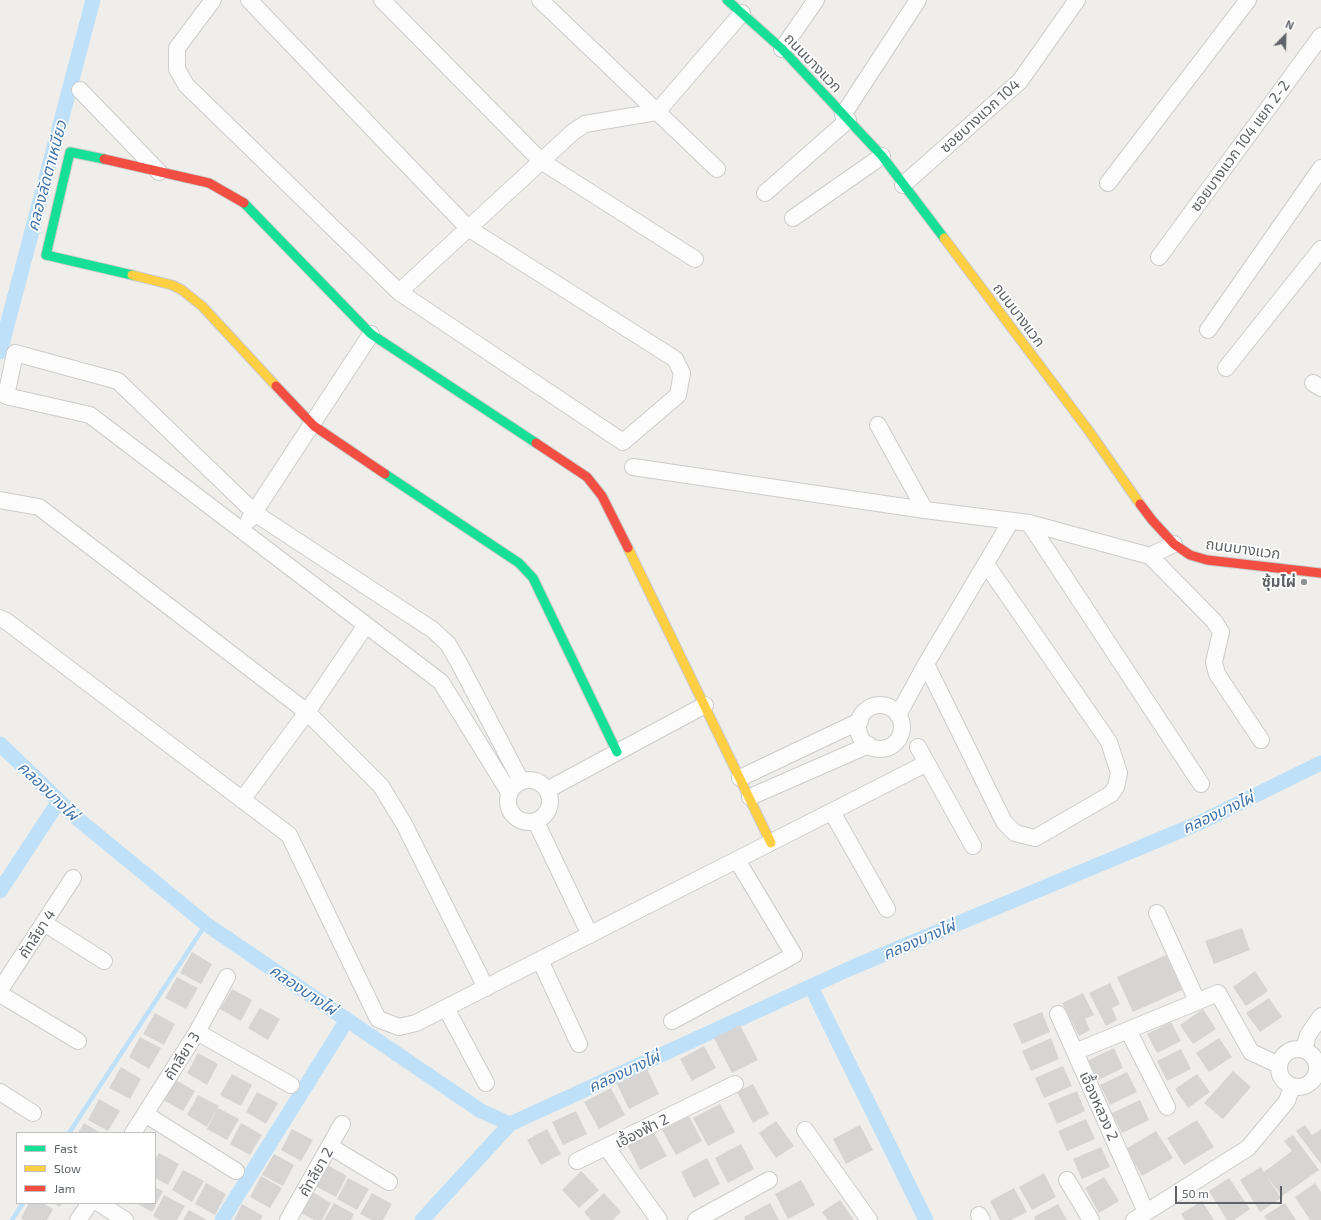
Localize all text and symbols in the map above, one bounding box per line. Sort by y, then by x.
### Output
north arrow [1265,16,1305,56]
text: N [1284,17,1296,32]
street label: ถนนบางแวก [780,30,846,96]
street label: ซอยบางแวก 104 [936,75,1024,157]
street label: ซอยบางแวก 104 แยก 2-2 [1186,77,1294,215]
water label: คลองลัดตาเหนียว [23,119,71,233]
street label: ถนนบางแวก [989,279,1049,351]
street label: ถนนบางแวก [1204,535,1282,563]
place label: ซุ้มไผ่ [1262,573,1296,591]
marker: ซุ้มไผ่ [1299,577,1309,587]
water label: คลองบางไผ่ [14,757,82,825]
water label: คลองบางไผ่ [1179,788,1257,838]
street label: คัทลียา 4 [15,906,59,962]
water label: คลองบางไผ่ [880,916,958,964]
water label: คลองบางไผ่ [266,961,340,1019]
street label: คัทลียา 3 [160,1029,204,1083]
water label: คลองบางไผ่ [585,1047,663,1097]
street label: เอื้องหลวง 2 [1076,1068,1122,1144]
street label: เอื้องฟ้า 2 [612,1110,672,1152]
legend [16,1132,156,1204]
text: Fast [54,1141,77,1155]
street label: คัทลียา 2 [295,1144,337,1200]
text: Slow [54,1161,81,1175]
scale bar [1177,1178,1284,1204]
text: Jam [54,1181,75,1195]
text: 50 m [1182,1186,1209,1200]

